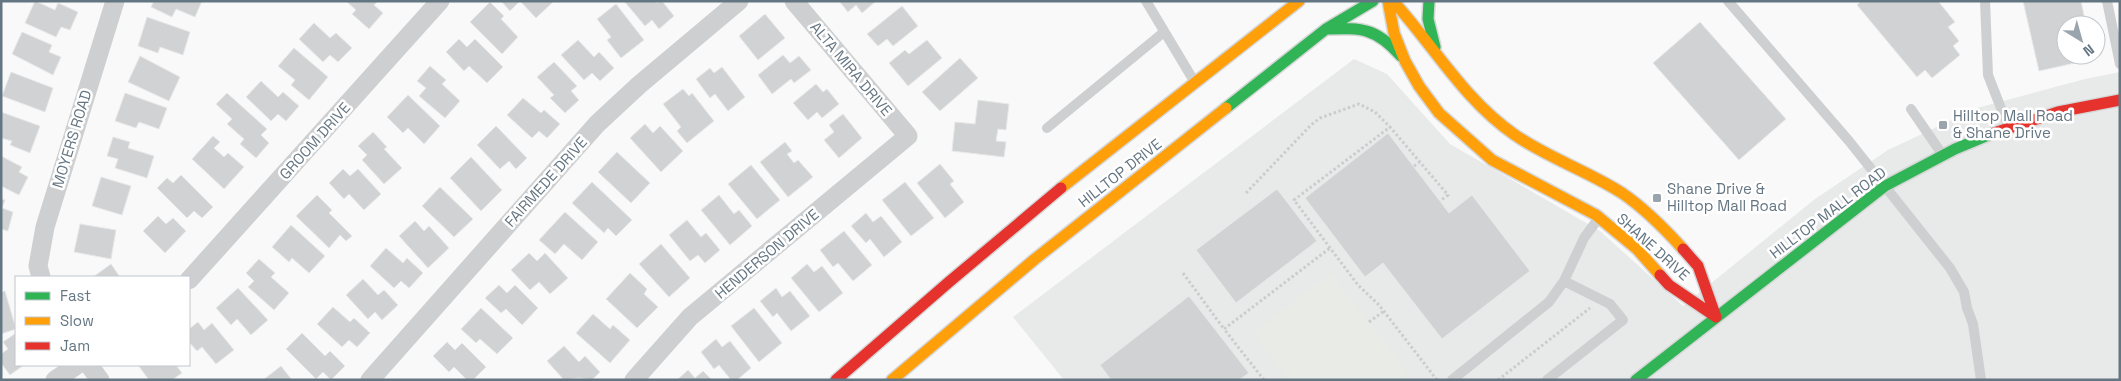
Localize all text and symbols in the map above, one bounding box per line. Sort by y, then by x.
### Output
north arrow [2056,15,2106,65]
street label: ALTA MIRA DRIVE [806,18,896,120]
text: N [2080,40,2098,60]
street label: MOYERS ROAD [48,88,95,190]
street label: GROOM DRIVE [275,98,354,183]
place label: Hilltop Mall Road & Shane Drive [1953,106,2073,142]
marker: Hilltop Mall Road & Shane Drive [1937,119,1949,131]
street label: FAIRMEDE DRIVE [500,133,591,231]
street label: HILLTOP DRIVE [1074,134,1165,211]
street label: HILLTOP MALL ROAD [1766,163,1890,263]
place label: Shane Drive & Hilltop Mall Road [1667,179,1787,215]
marker: Shane Drive & Hilltop Mall Road [1651,192,1663,204]
street label: HENDERSON DRIVE [711,205,823,303]
street label: SHANE DRIVE [1613,209,1694,284]
legend [15,276,190,366]
text: Fast [60,286,91,305]
text: Slow [60,311,94,330]
text: Jam [60,336,90,355]

